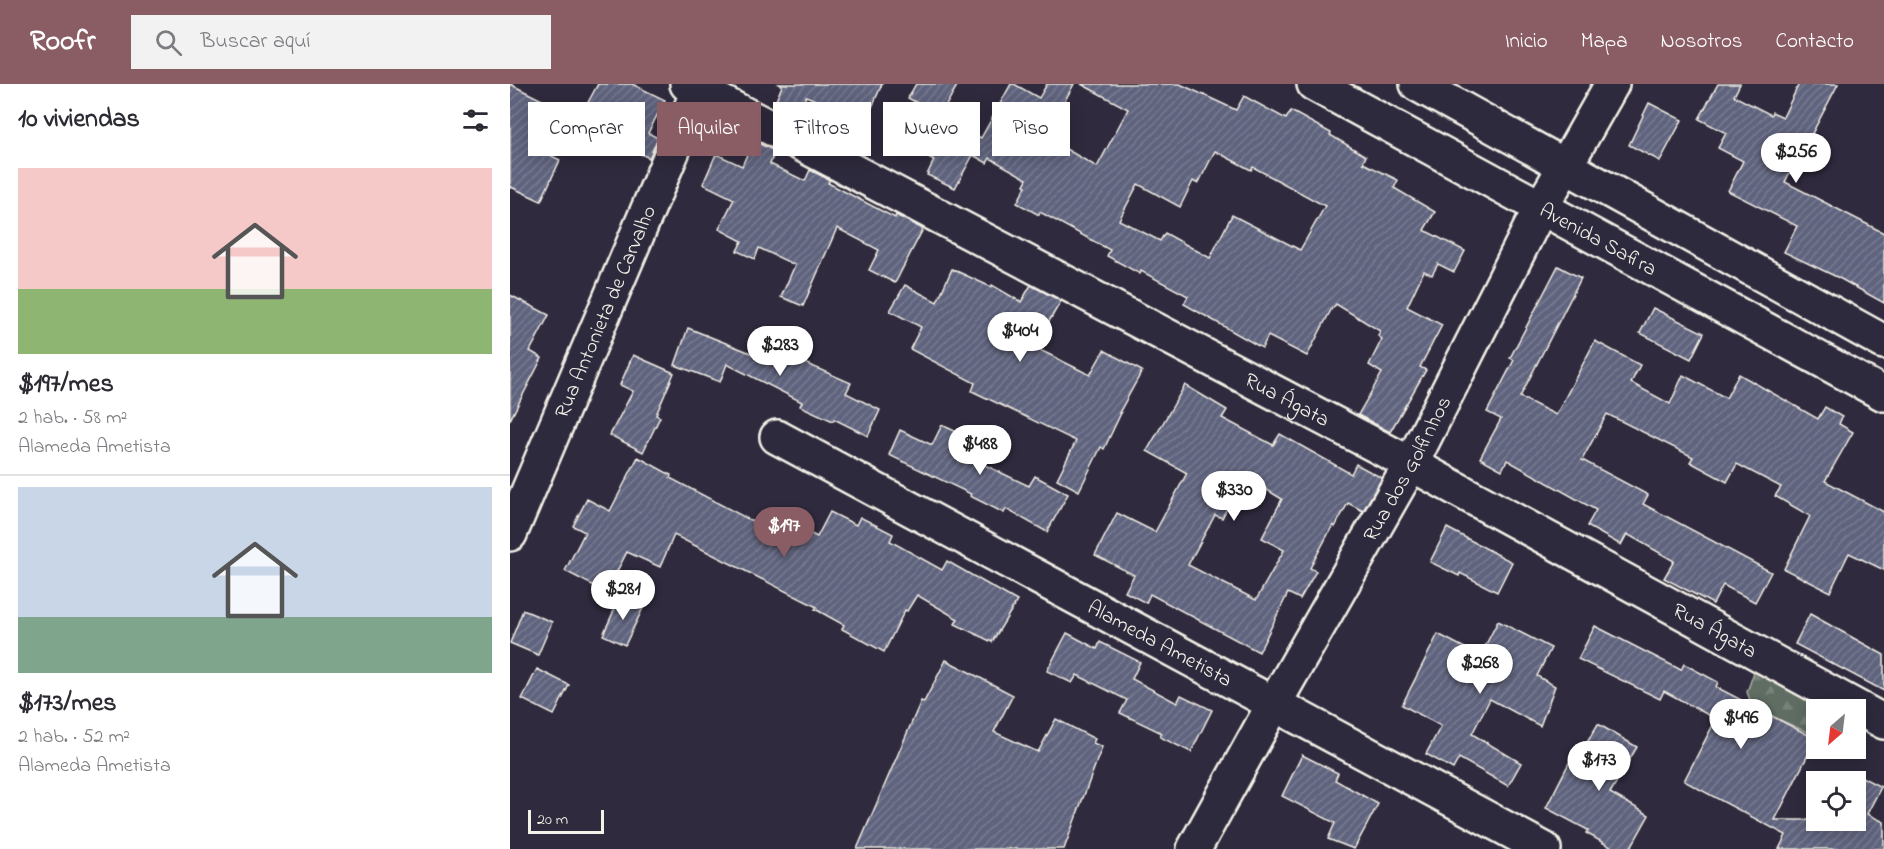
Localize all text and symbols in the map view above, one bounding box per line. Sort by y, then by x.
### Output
search box [131,15,551,69]
text: Roofr [30,22,95,63]
icon: search [152,26,185,59]
text: Buscar aquí [200,26,310,58]
text: Inicio [1505,27,1548,57]
text: Mapa [1581,27,1628,57]
text: Nosotros [1661,27,1743,57]
text: Contacto [1776,27,1854,57]
text: 10 viviendas [18,101,140,139]
chip: Comprar [528,102,645,156]
chip: Alquilar [657,102,761,156]
chip: Filtros [773,102,871,156]
chip: Nuevo [883,102,980,156]
chip: Piso [992,102,1070,156]
icon: filters [459,104,492,137]
pin: $256 [1760,133,1832,184]
text: $256 [1775,138,1817,167]
street label: Avenida Safira [1533,196,1662,285]
street label: Rua Antonieta de Carvalho [548,201,665,423]
icon: home [201,207,309,315]
pin: $404 [984,312,1056,363]
text: $404 [1001,317,1039,346]
pin: $283 [744,326,816,377]
text: $283 [761,331,799,360]
text: $197/mes [18,366,114,404]
street label: Rua Ágata [1239,366,1334,436]
street label: Rua dos Golfinhos [1357,391,1460,548]
text: 2 hab. · 58 m² [18,404,128,433]
pin: $488 [944,425,1016,476]
text: $488 [962,430,998,459]
text: Alameda Ametista [18,433,171,462]
pin: $330 [1198,471,1270,522]
text: $330 [1215,476,1253,505]
pin: $197 [748,507,820,558]
text: $197 [768,512,800,541]
icon: home [201,526,309,634]
pin: $281 [587,570,659,621]
text: $281 [605,575,641,604]
street label: Alameda Ametista [1081,593,1237,696]
street label: Rua Ágata [1666,596,1762,667]
pin: $268 [1444,644,1516,695]
text: $268 [1461,649,1499,678]
text: $173/mes [18,685,117,723]
pin: $496 [1705,699,1777,750]
north arrow [1806,699,1866,759]
map controls [1806,699,1866,831]
text: $496 [1723,704,1759,733]
text: 2 hab. · 52 m² [18,723,130,752]
pin: $173 [1563,741,1635,792]
text: $173 [1582,746,1616,775]
text: Alameda Ametista [18,752,171,781]
button: locate [1806,771,1866,831]
scale bar [528,807,604,834]
text: 20 m [537,808,568,832]

